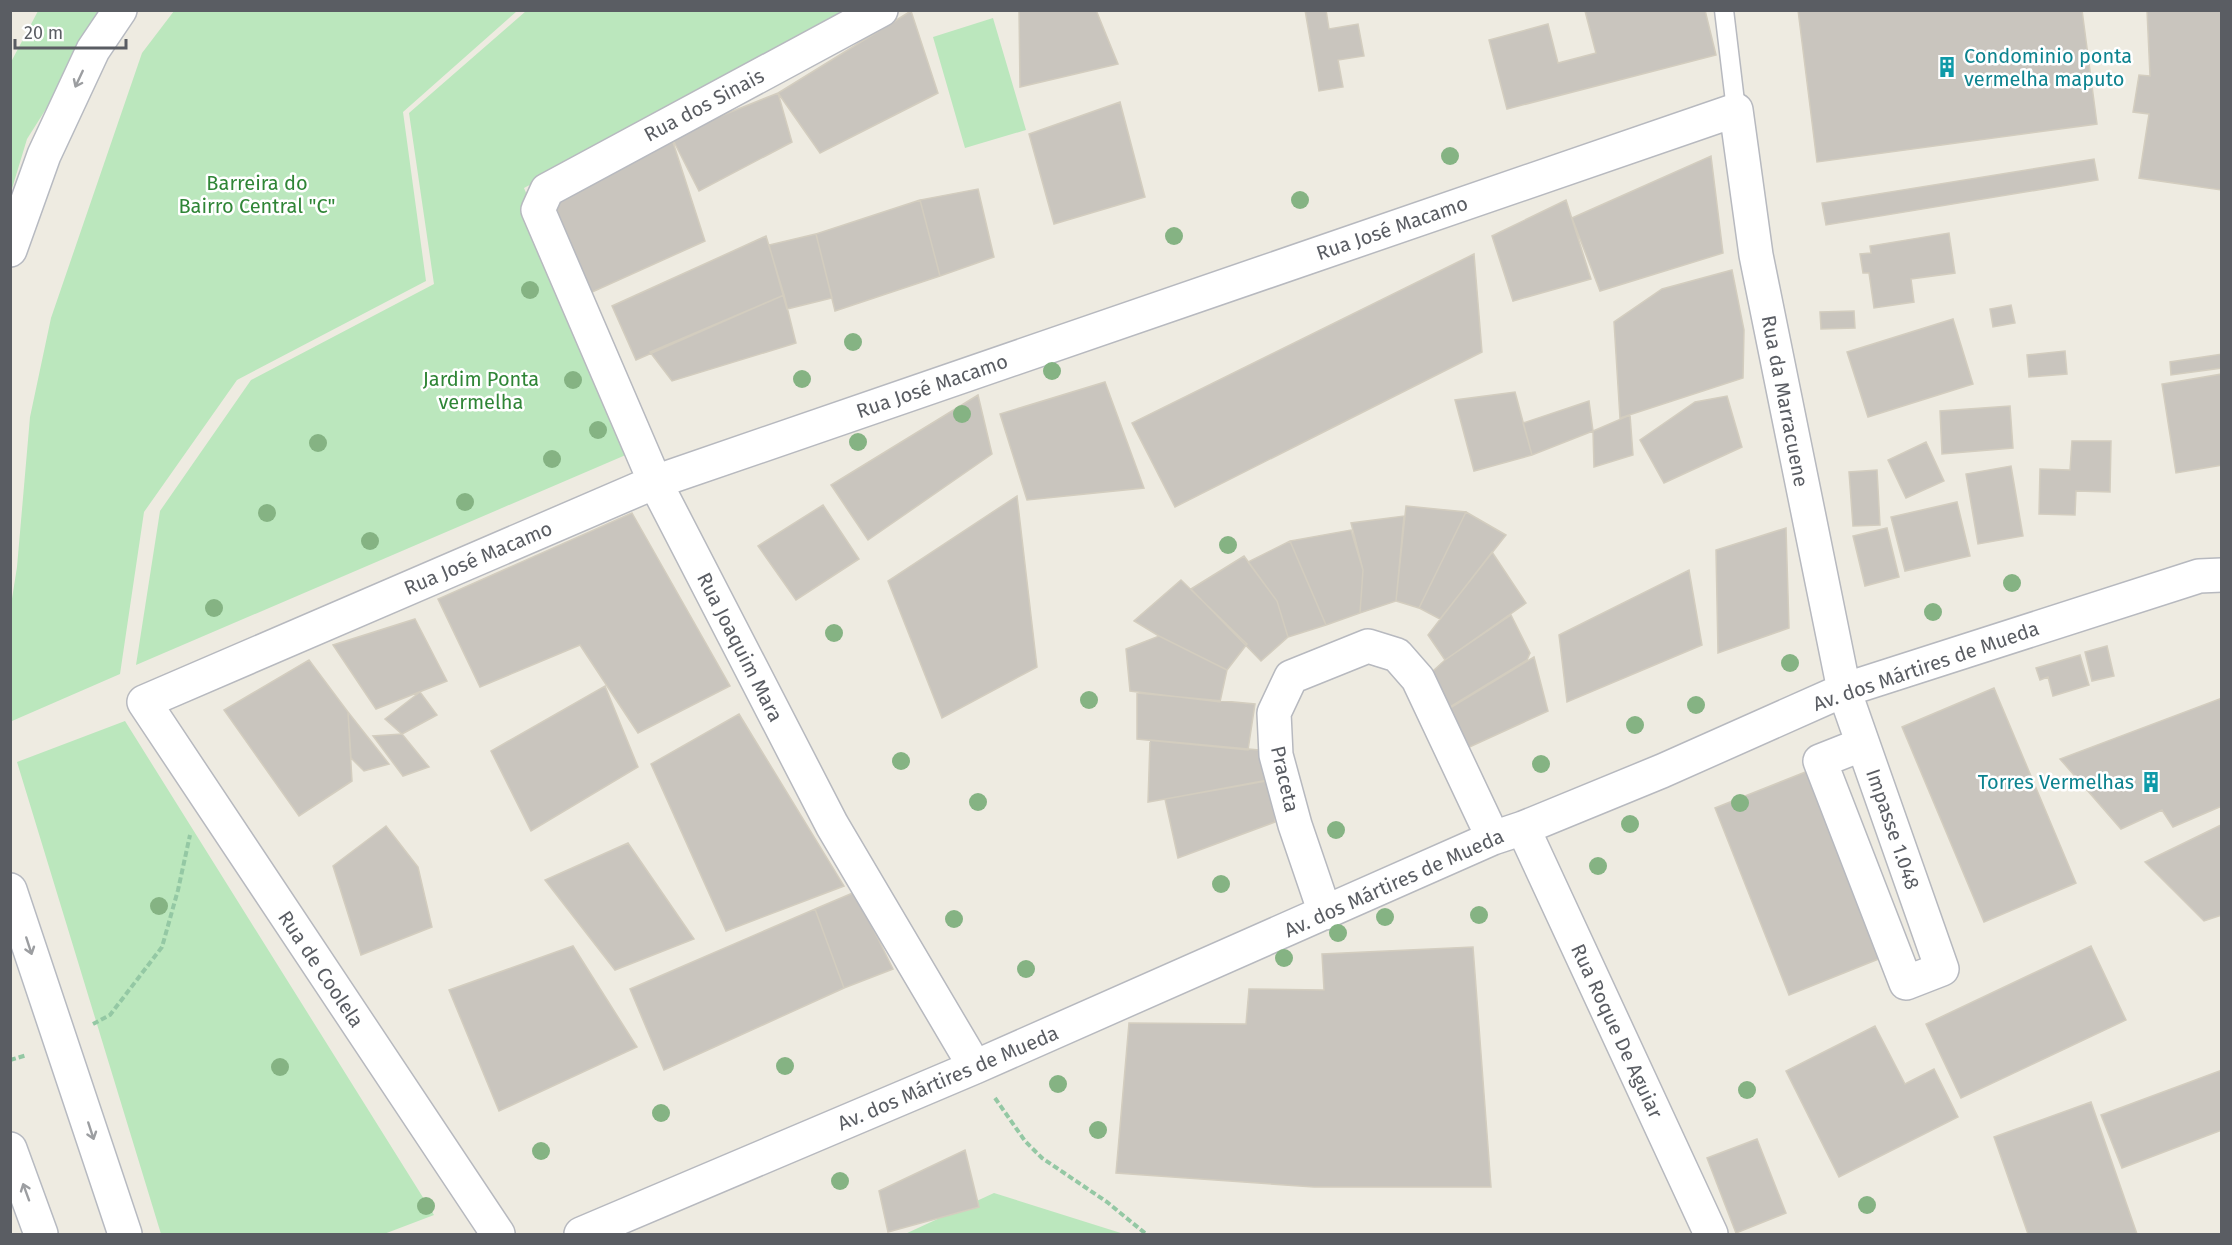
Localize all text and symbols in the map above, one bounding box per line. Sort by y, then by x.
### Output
scale bar [15,12,126,50]
text: 20 m [24,22,63,44]
place label: Condominio ponta vermelha maputo [1964,44,2132,91]
building icon: Condominio ponta vermelha maputo [1935,55,1959,79]
street label: Rua dos Sinais [640,63,768,147]
one-way arrow [73,69,85,87]
park label: Barreira do Bairro Central "C" [178,171,336,218]
street label: Rua José Macamo [1313,191,1471,265]
street label: Rua da Marracuene [1757,313,1813,489]
street label: Rua José Macamo [853,349,1011,423]
park label: Jardim Ponta vermelha [423,367,539,414]
street label: Rua José Macamo [400,516,556,600]
street label: Rua Joaquim Mara [692,568,788,726]
street label: Av. dos Mártires de Mueda [1810,616,2042,716]
street label: Praceta [1266,744,1304,814]
street label: Impasse 1.048 [1861,765,1925,893]
place label: Torres Vermelhas [1978,770,2134,794]
building icon: Torres Vermelhas [2139,770,2163,794]
street label: Av. dos Mártires de Mueda [1281,824,1507,942]
street label: Rua de Coolela [273,906,369,1032]
one-way arrow [24,936,35,955]
street label: Rua Roque De Aguiar [1566,940,1668,1122]
street label: Av. dos Mártires de Mueda [834,1021,1062,1135]
one-way arrow [86,1121,97,1140]
one-way arrow [19,1183,30,1202]

